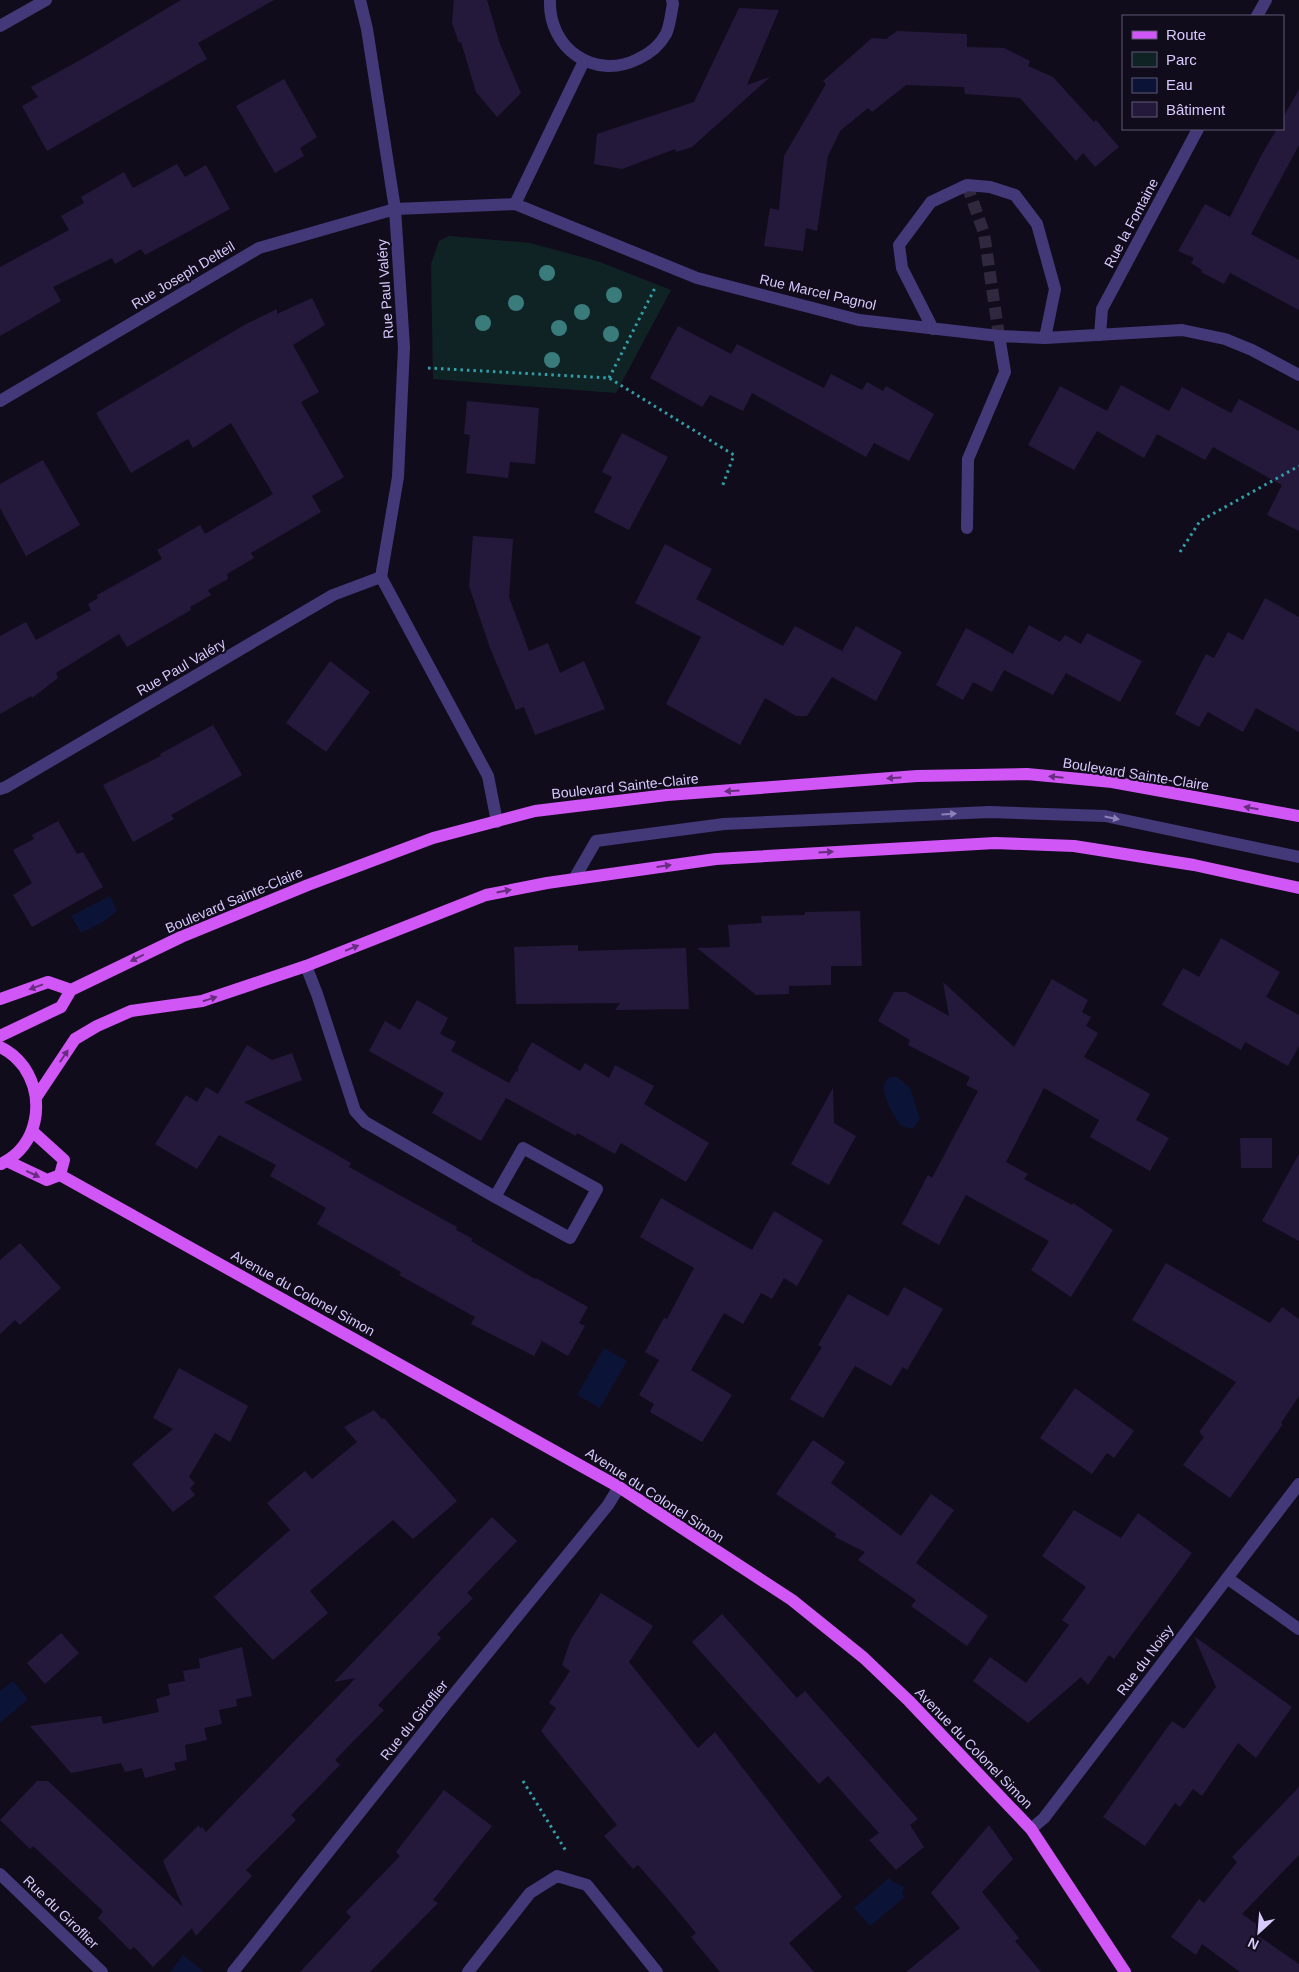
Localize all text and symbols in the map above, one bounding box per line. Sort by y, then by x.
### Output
legend [1122,15,1284,130]
text: Route [1166,26,1206,43]
text: Parc [1166,51,1197,68]
text: Eau [1166,76,1193,93]
text: Bâtiment [1166,101,1226,118]
street label: Rue la Fontaine [1101,175,1161,270]
street label: Rue Joseph Delteil [129,238,237,312]
street label: Rue Paul Valéry [374,238,396,340]
street label: Rue Marcel Pagnol [758,271,878,313]
street label: Rue Paul Valéry [134,635,228,699]
street label: Boulevard Sainte-Claire [1062,755,1210,793]
street label: Boulevard Sainte-Claire [551,770,700,802]
one-way arrow [1048,773,1064,781]
one-way arrow [885,774,901,782]
one-way arrow [723,787,739,795]
one-way arrow [1243,803,1259,811]
one-way arrow [942,810,958,818]
one-way arrow [1104,814,1120,822]
one-way arrow [818,848,834,856]
one-way arrow [657,862,673,870]
street label: Boulevard Sainte-Claire [163,864,305,936]
one-way arrow [496,887,512,895]
one-way arrow [345,944,360,952]
one-way arrow [130,954,145,963]
one-way arrow [28,984,43,991]
one-way arrow [202,994,217,1002]
one-way arrow [59,1049,69,1063]
one-way arrow [26,1170,40,1178]
street label: Avenue du Colonel Simon [228,1247,378,1339]
street label: Avenue du Colonel Simon [583,1444,727,1546]
street label: Rue du Noisy [1113,1622,1177,1698]
street label: Rue du Giroflier [377,1677,451,1763]
street label: Avenue du Colonel Simon [912,1684,1036,1812]
street label: Rue du Giroflier [20,1872,102,1952]
north arrow [1234,1907,1284,1957]
text: N [1245,1934,1261,1953]

